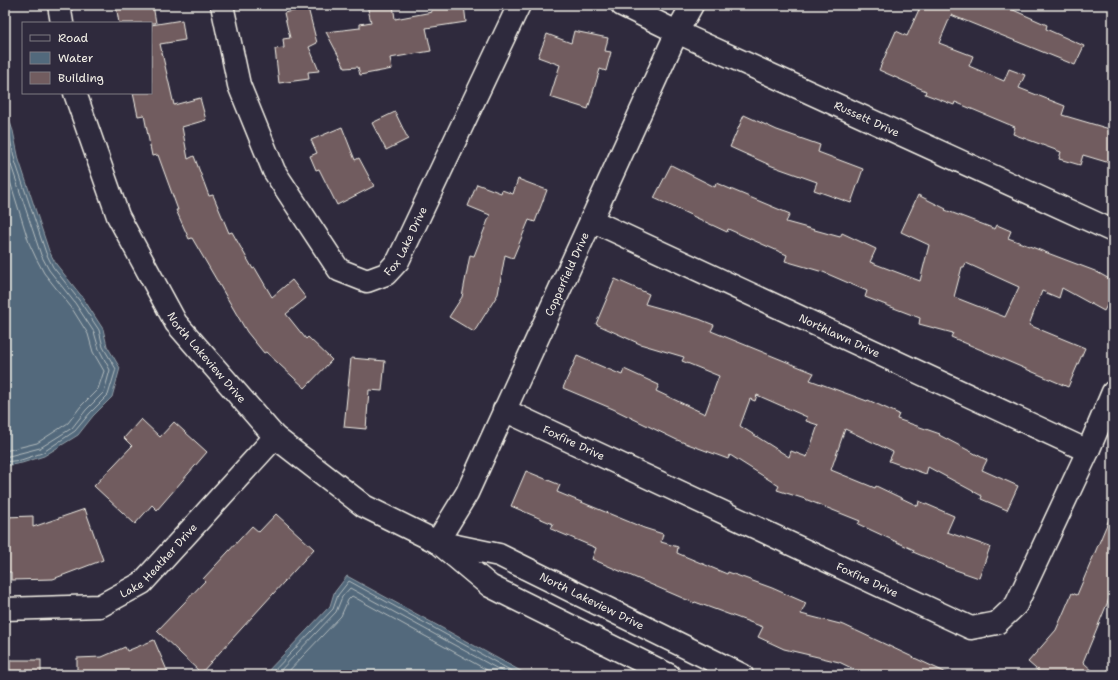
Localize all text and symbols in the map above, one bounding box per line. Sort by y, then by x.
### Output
legend [22,22,152,94]
text: Road [58,30,89,46]
text: Water [58,50,94,66]
text: Building [58,70,104,86]
street label: Russett Drive [832,98,902,141]
street label: Fox Lake Drive [381,204,431,280]
street label: Copperfield Drive [542,230,593,319]
street label: North Lakeview Drive [164,310,249,406]
street label: Northlawn Drive [796,311,882,361]
street label: Foxfire Drive [540,422,607,464]
street label: Lake Heather Drive [117,520,201,602]
street label: Foxfire Drive [834,559,901,601]
street label: North Lakeview Drive [537,569,647,634]

